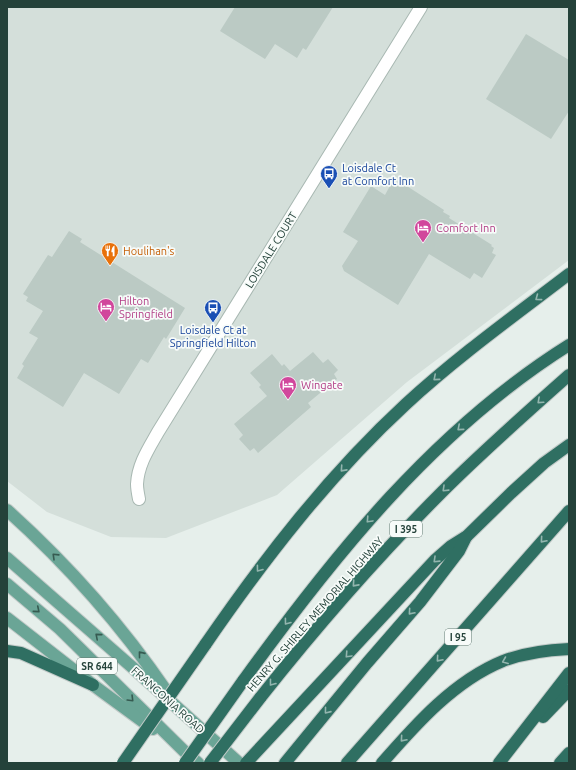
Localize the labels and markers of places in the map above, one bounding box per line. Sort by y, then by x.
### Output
place label: Loisdale Ct at Comfort Inn [342,162,414,187]
bus stop icon: Loisdale Ct at Comfort Inn [319,164,339,189]
hotel icon: Comfort Inn [413,218,433,243]
place label: Comfort Inn [436,222,496,234]
restaurant icon: Houlihan's [100,241,120,266]
place label: Houlihan's [123,245,175,257]
place label: Hilton Springfield [119,295,173,320]
hotel icon: Hilton Springfield [96,297,116,322]
bus stop icon: Loisdale Ct at Springfield Hilton [203,298,223,323]
place label: Loisdale Ct at Springfield Hilton [170,324,256,349]
hotel icon: Wingate [278,375,298,400]
place label: Wingate [301,379,343,391]

